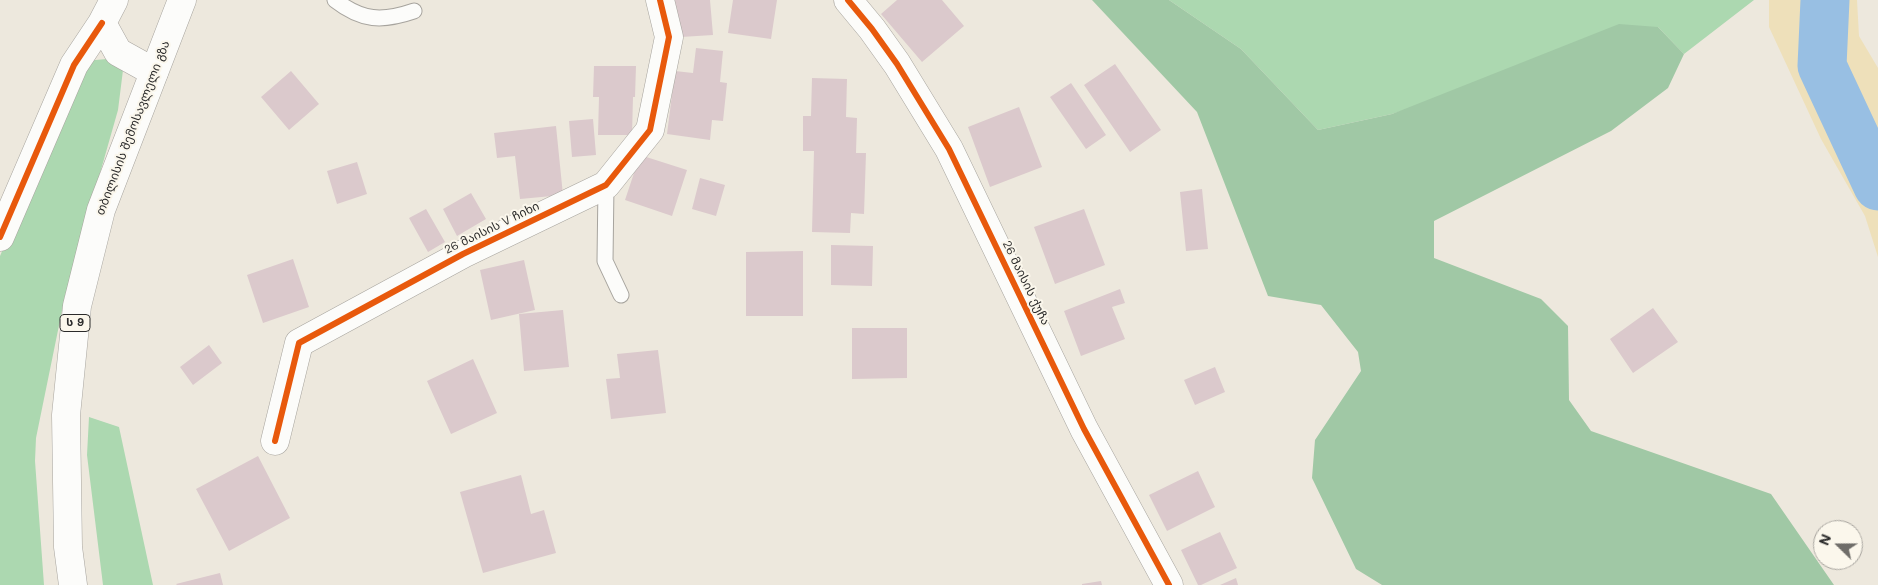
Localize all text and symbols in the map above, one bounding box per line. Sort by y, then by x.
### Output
street label: თბილისის შემოსავლელი გზა [93,39,173,217]
street label: 26 მაისის V ჩიხი [442,199,542,257]
street label: 26 მაისის ქუჩა [999,239,1053,327]
road number: ს 9 [60,314,90,332]
north arrow [1813,520,1863,570]
text: N [1814,531,1835,548]

